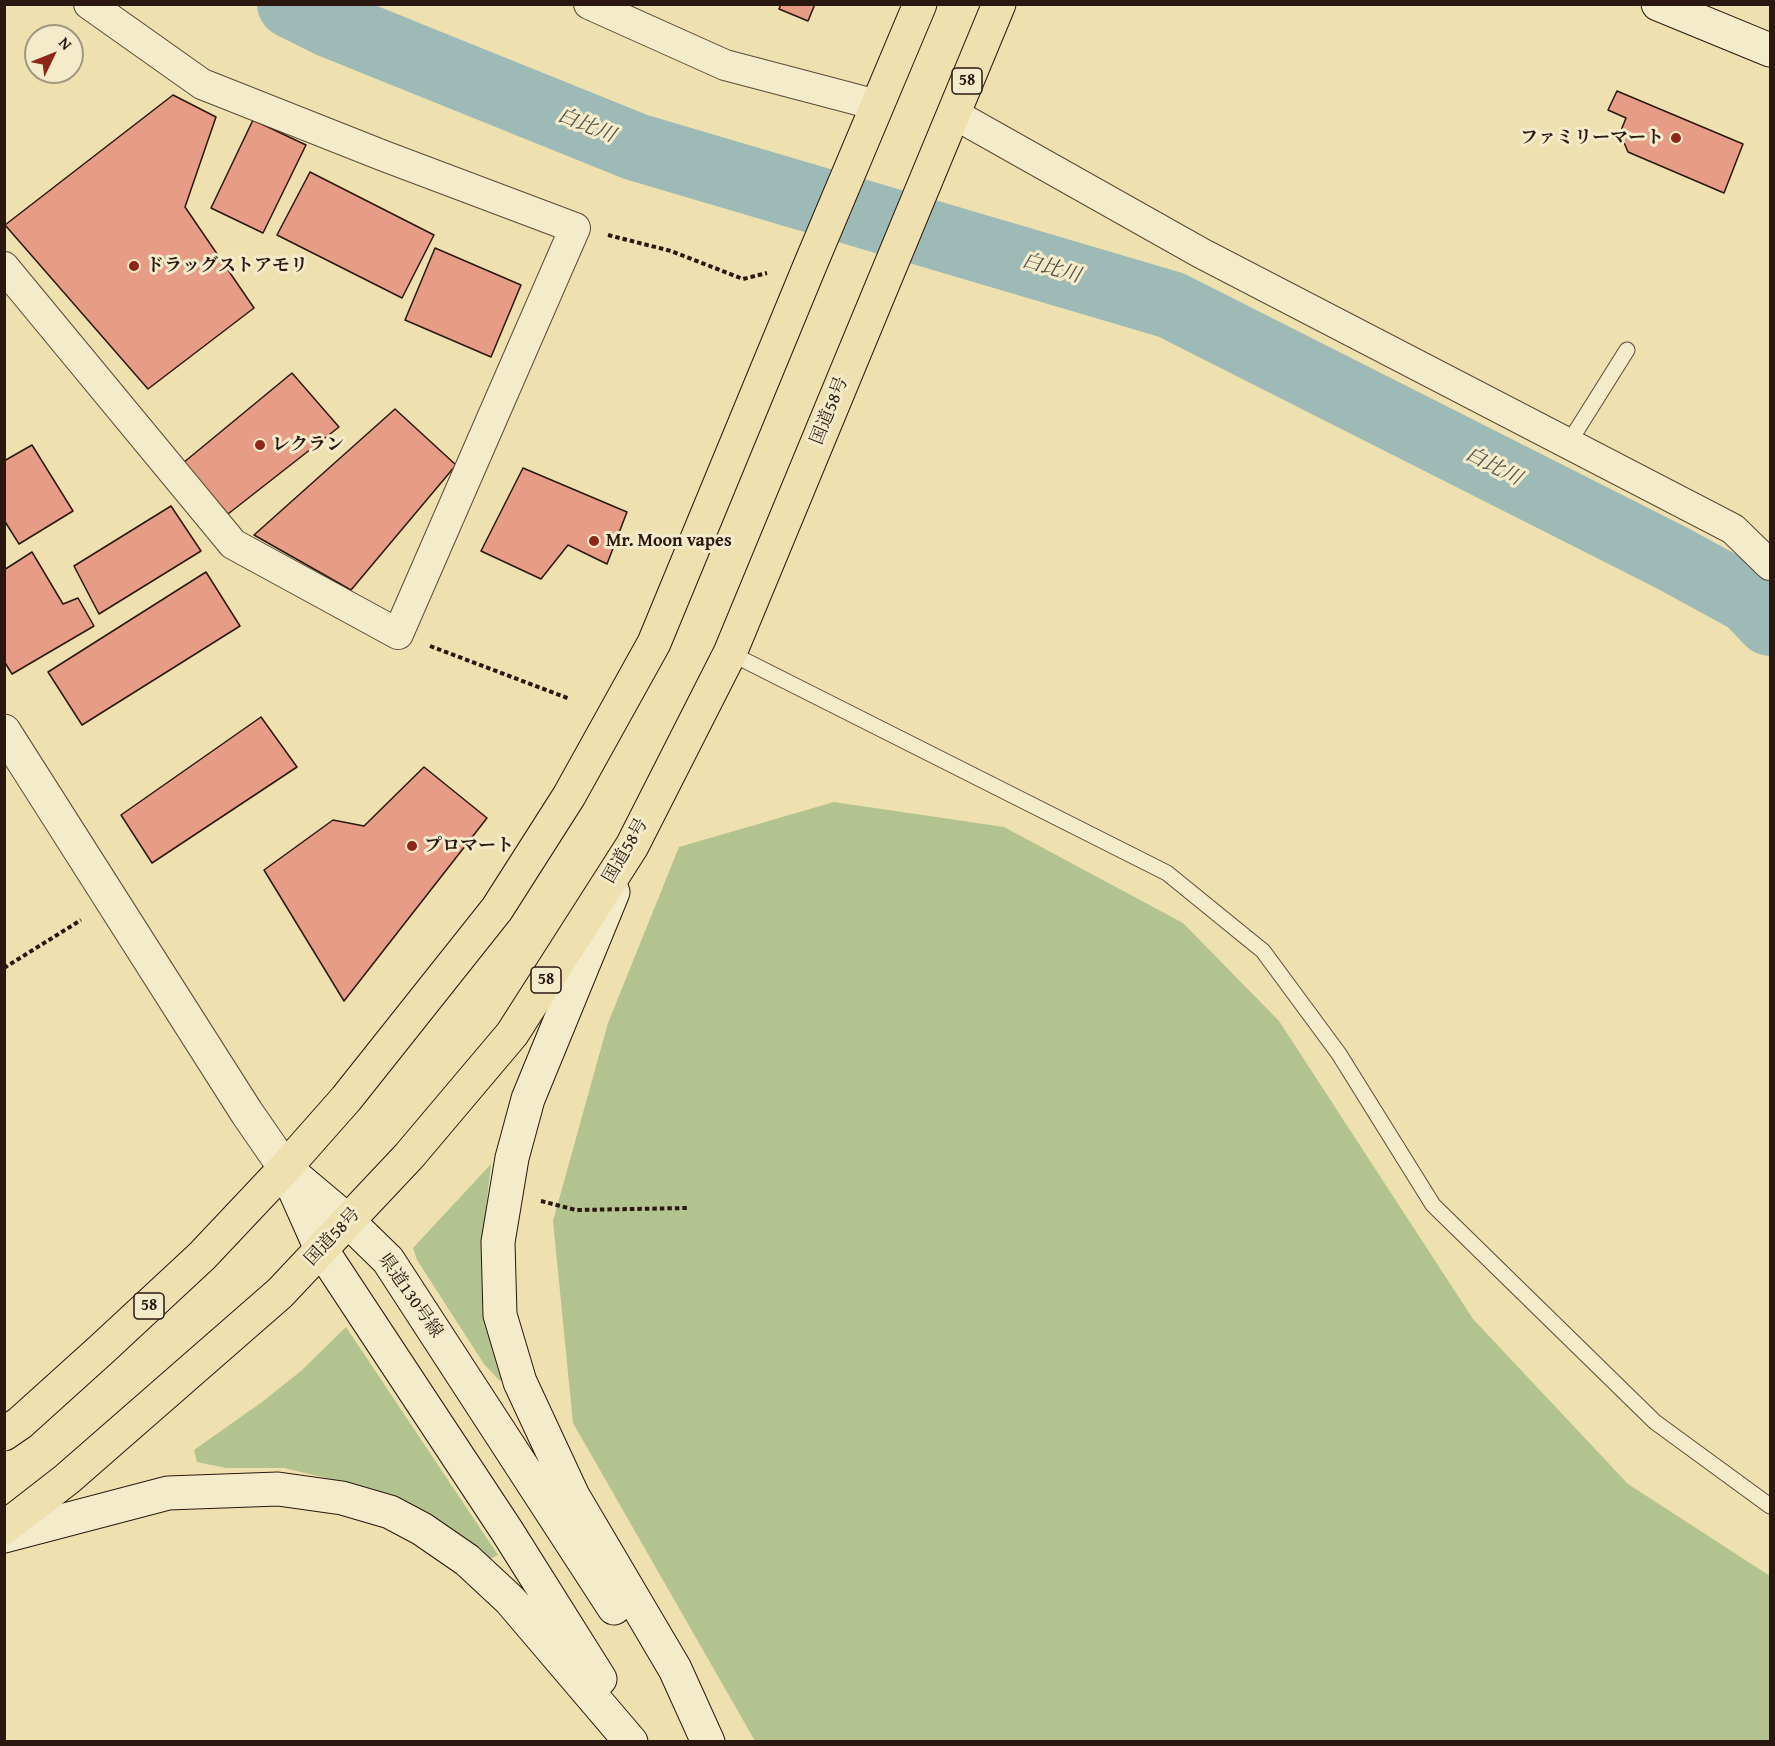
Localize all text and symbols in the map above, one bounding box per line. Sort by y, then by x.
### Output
north arrow [24,24,84,84]
text: N [53,31,78,55]
road number: 58 [952,68,982,94]
water label: 白比川 [554,104,618,148]
place label: ファミリーマート [1520,127,1664,149]
marker: ファミリーマート [1669,131,1683,145]
water label: 白比川 [1019,249,1083,289]
place label: ドラッグストアモリ [146,255,308,277]
marker: ドラッグストアモリ [127,259,141,273]
street label: 国道58号 [807,374,853,448]
place label: レクラン [272,434,344,456]
marker: レクラン [253,438,267,452]
water label: 白比川 [1461,443,1525,491]
place label: Mr. Moon vapes [606,530,732,552]
marker: Mr. Moon vapes [587,534,601,548]
street label: 国道58号 [599,815,653,887]
place label: プロマート [424,835,514,857]
marker: プロマート [405,839,419,853]
road number: 58 [531,967,561,993]
street label: 国道58号 [301,1204,365,1270]
street label: 県道130号線 [373,1250,447,1342]
road number: 58 [134,1293,164,1319]

